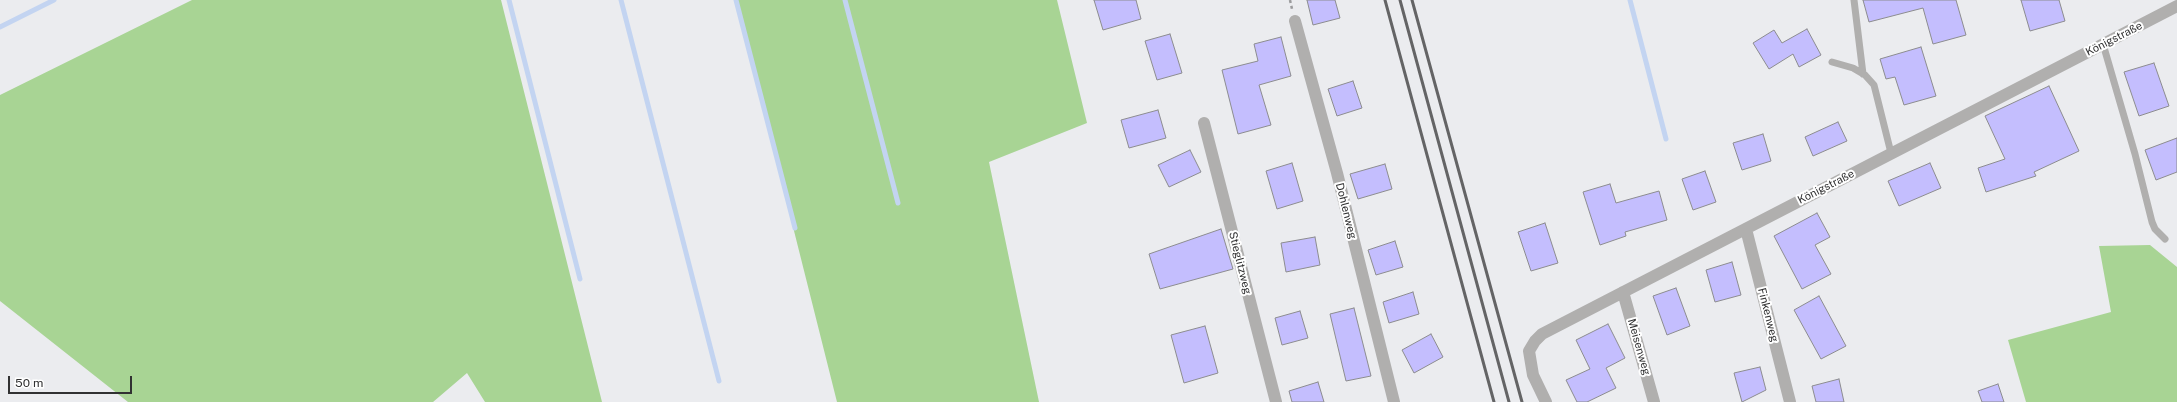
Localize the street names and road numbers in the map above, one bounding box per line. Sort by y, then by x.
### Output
street label: Königstraße [2084,19,2144,59]
street label: Königstraße [1796,167,1856,207]
street label: Dohlenweg [1333,182,1359,240]
street label: Stieglitzweg [1226,230,1254,296]
street label: Finkenweg [1755,286,1781,344]
street label: Meisenweg [1625,317,1653,377]

